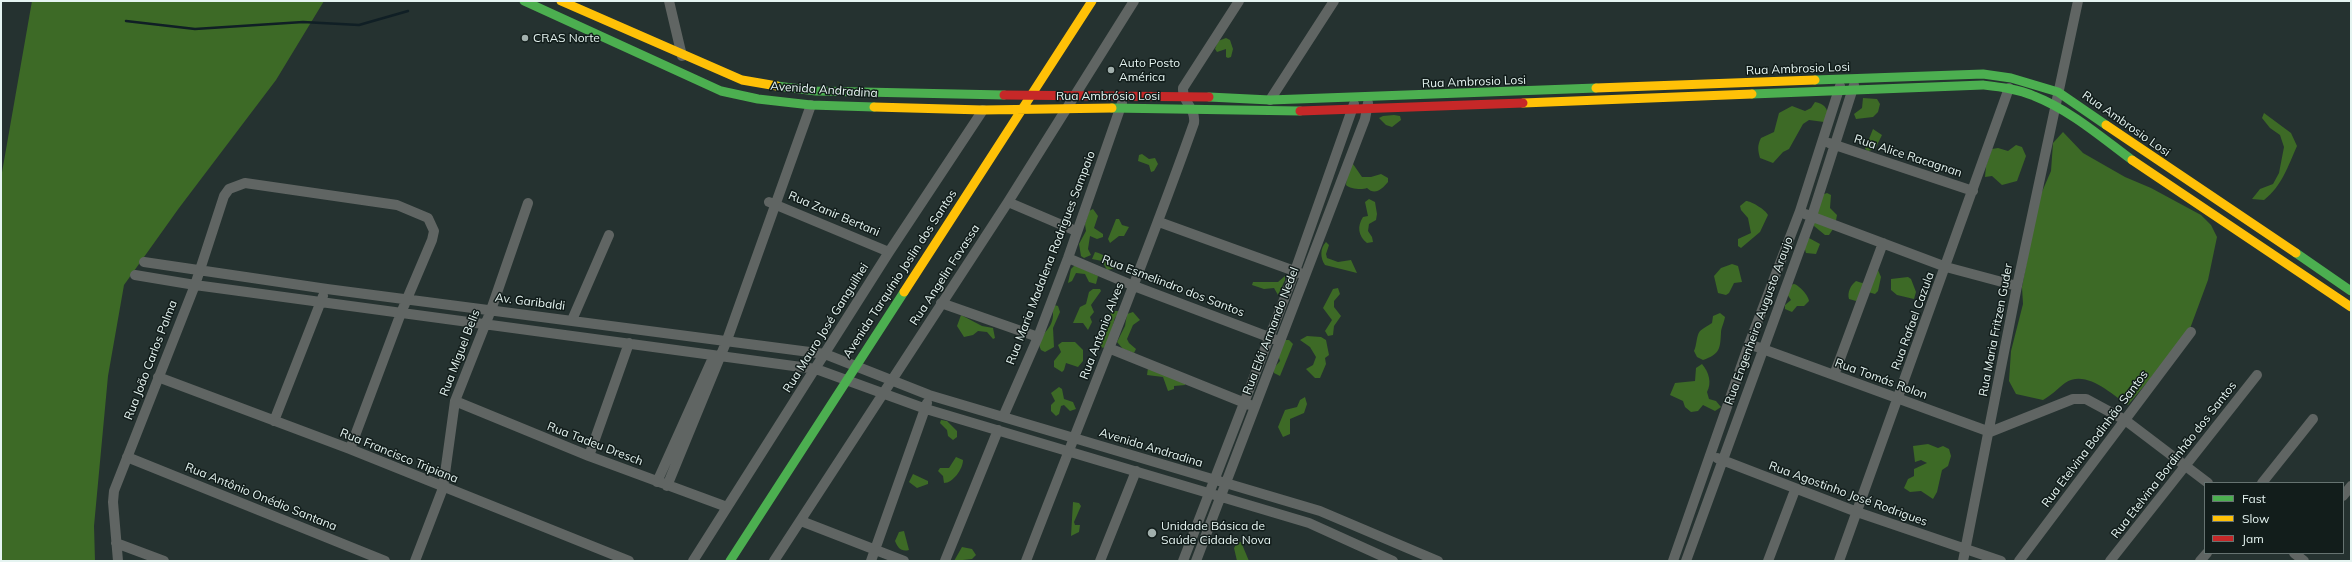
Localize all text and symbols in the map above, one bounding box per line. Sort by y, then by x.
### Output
place label: CRAS Norte [533,31,600,45]
marker: CRAS Norte [520,33,530,43]
place label: Auto Posto América [1119,56,1180,84]
street label: Rua Ambrosio Losi [1746,60,1850,78]
marker: Auto Posto América [1106,65,1116,75]
street label: Rua Ambrosio Losi [1422,73,1526,91]
street label: Avenida Andradina [770,79,878,101]
street label: Rua Ambrosio Losi [2079,88,2173,160]
street label: Rua Ambrósio Losi [1056,89,1160,103]
street label: Rua Alice Racagnan [1852,132,1964,180]
street label: Rua Maria Madalena Rodrigues Sampaio [1003,149,1099,367]
street label: Avenida Tarquínio Joslin dos Santos [840,187,960,361]
street label: Rua Zanir Bertani [786,188,882,240]
street label: Rua Angelin Favassa [907,222,983,328]
street label: Rua Engenheiro Augusto Araujo [1722,235,1796,407]
street label: Rua Esmelindro dos Santos [1100,252,1246,320]
street label: Rua Mauro José Ganguilhei [780,261,872,395]
street label: Rua Maria Fritzen Guder [1976,262,2016,398]
street label: Rua Elói Armando Nedel [1240,265,1302,397]
street label: Rua Rafael Cazula [1889,270,1937,372]
street label: Rua Antonio Alves [1077,280,1127,382]
street label: Av. Garibaldi [494,291,566,313]
street label: Rua João Carlos Palma [121,298,181,422]
street label: Rua Miguel Belis [437,308,483,398]
street label: Rua Tomás Rolon [1833,356,1929,402]
street label: Rua Etelvina Bodinhão Santos [2039,368,2151,510]
street label: Rua Etelvina Bordinhão dos Santos [2108,379,2240,541]
street label: Rua Tadeu Dresch [545,419,645,469]
street label: Avenida Andradina [1097,425,1205,471]
street label: Rua Francisco Tripiana [338,426,460,486]
street label: Rua Agostinho José Rodrigues [1767,459,1929,529]
street label: Rua Antônio Onédio Santana [183,460,339,534]
legend [2204,482,2344,554]
text: Fast [2242,491,2266,506]
text: Slow [2242,511,2270,526]
place label: Unidade Básica de Saúde Cidade Nova [1161,519,1271,547]
marker: Unidade Básica de Saúde Cidade Nova [1146,527,1158,539]
text: Jam [2242,531,2264,546]

